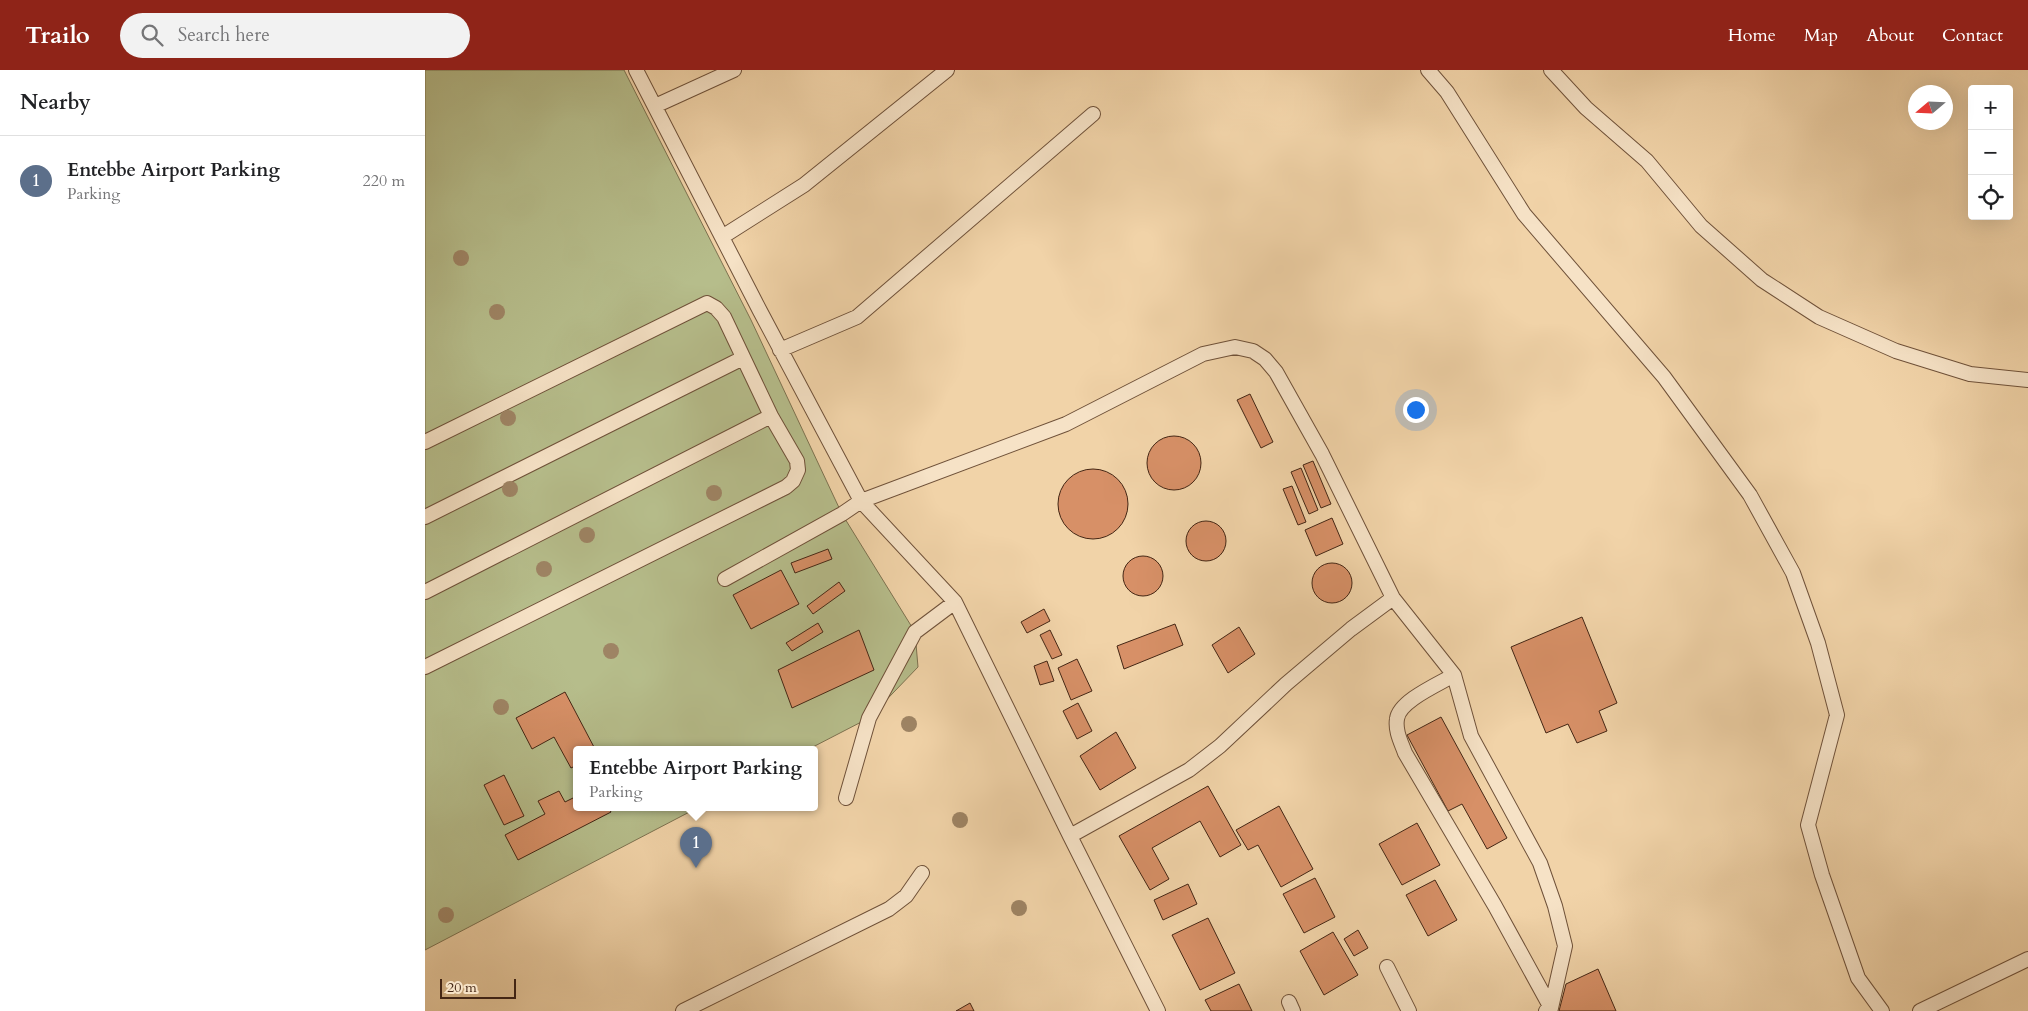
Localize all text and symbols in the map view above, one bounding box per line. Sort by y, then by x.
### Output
search box [120,13,470,58]
text: Trailo [25,19,90,52]
icon: search [138,21,166,49]
text: Search here [178,22,270,48]
text: Home [1728,23,1776,48]
text: Map [1804,23,1838,48]
text: About [1866,23,1914,48]
text: Contact [1942,23,2003,48]
north arrow [1908,85,1953,130]
map controls [1968,85,2013,220]
button: + [1968,85,2013,130]
text: Nearby [20,88,91,117]
button: − [1968,130,2013,175]
text: Entebbe Airport Parking [67,157,280,183]
text: 1 [32,170,40,192]
text: 220 m [363,170,405,192]
button: locate [1968,175,2013,220]
text: Parking [67,183,120,205]
your location [1403,397,1429,423]
popup [573,746,818,811]
text: Entebbe Airport Parking [589,755,802,781]
text: Parking [589,781,642,803]
pin: 1 [680,827,712,868]
scale bar [440,976,516,999]
text: 20 m [447,978,477,997]

